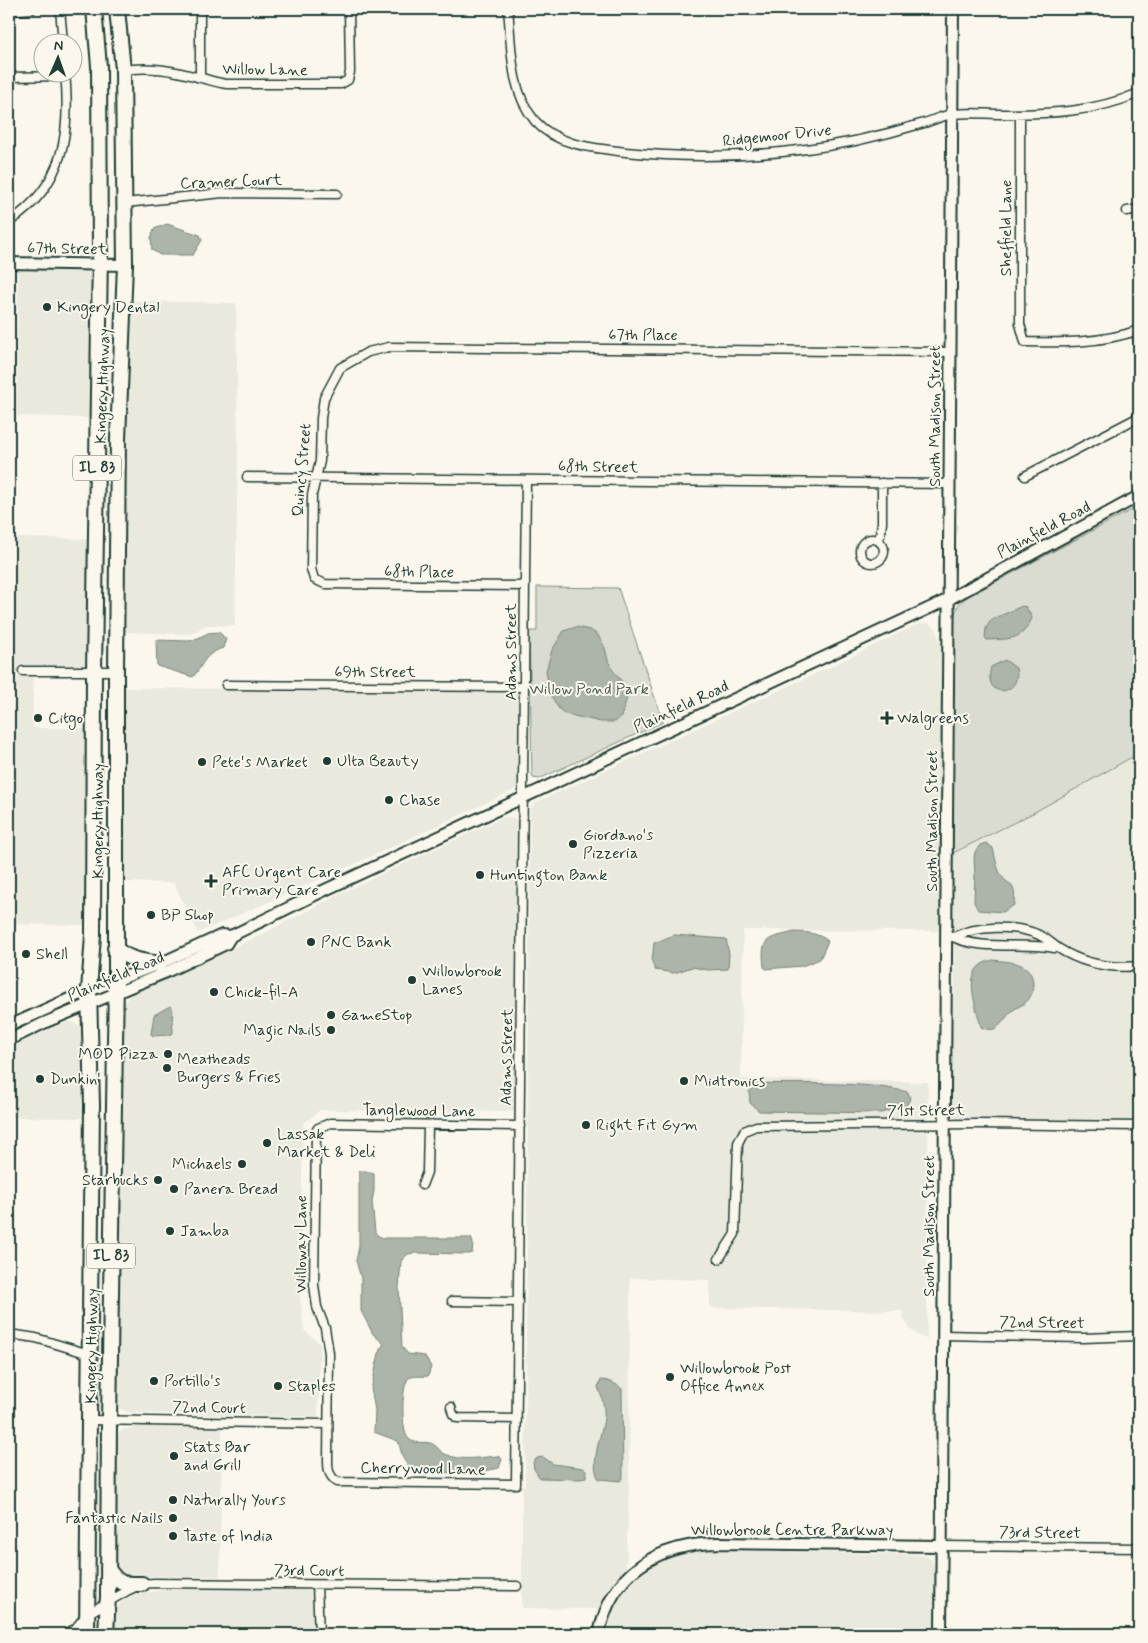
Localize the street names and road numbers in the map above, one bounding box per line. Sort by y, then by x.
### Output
street label: Willow Lane [222,59,308,81]
street label: Ridgemoor Drive [722,120,833,153]
street label: Cramer Court [180,170,283,194]
street label: Sheffield Lane [996,180,1017,276]
street label: 67th Street [27,238,108,260]
street label: 67th Place [608,325,678,346]
street label: Kingery Highway [90,328,117,444]
street label: South Madison Street [925,345,946,487]
street label: Quincy Street [287,423,317,517]
road number: IL 83 [73,456,121,480]
street label: 68th Street [558,456,639,478]
street label: Plainfield Road [994,497,1094,563]
street label: 68th Place [384,561,454,583]
street label: Adams Street [501,603,522,701]
street label: 69th Street [334,662,416,683]
street label: Plainfield Road [630,676,732,738]
street label: South Madison Street [922,750,943,892]
street label: Kingery Highway [88,763,110,879]
street label: Plainfield Road [64,947,168,1007]
street label: Adams Street [496,1008,518,1106]
street label: Tanglewood Lane [362,1100,476,1123]
street label: 71st Street [887,1100,966,1122]
street label: South Madison Street [919,1155,940,1297]
street label: Willoway Lane [291,1195,312,1293]
road number: IL 83 [87,1244,135,1268]
street label: Kingery Highway [80,1288,105,1404]
street label: 72nd Street [999,1312,1085,1334]
street label: 72nd Court [172,1397,246,1419]
street label: Cherrywood Lane [360,1457,486,1481]
street label: Willowbrook Centre Parkway [691,1520,893,1541]
street label: 73rd Street [999,1522,1082,1544]
street label: 73rd Court [274,1560,344,1582]

